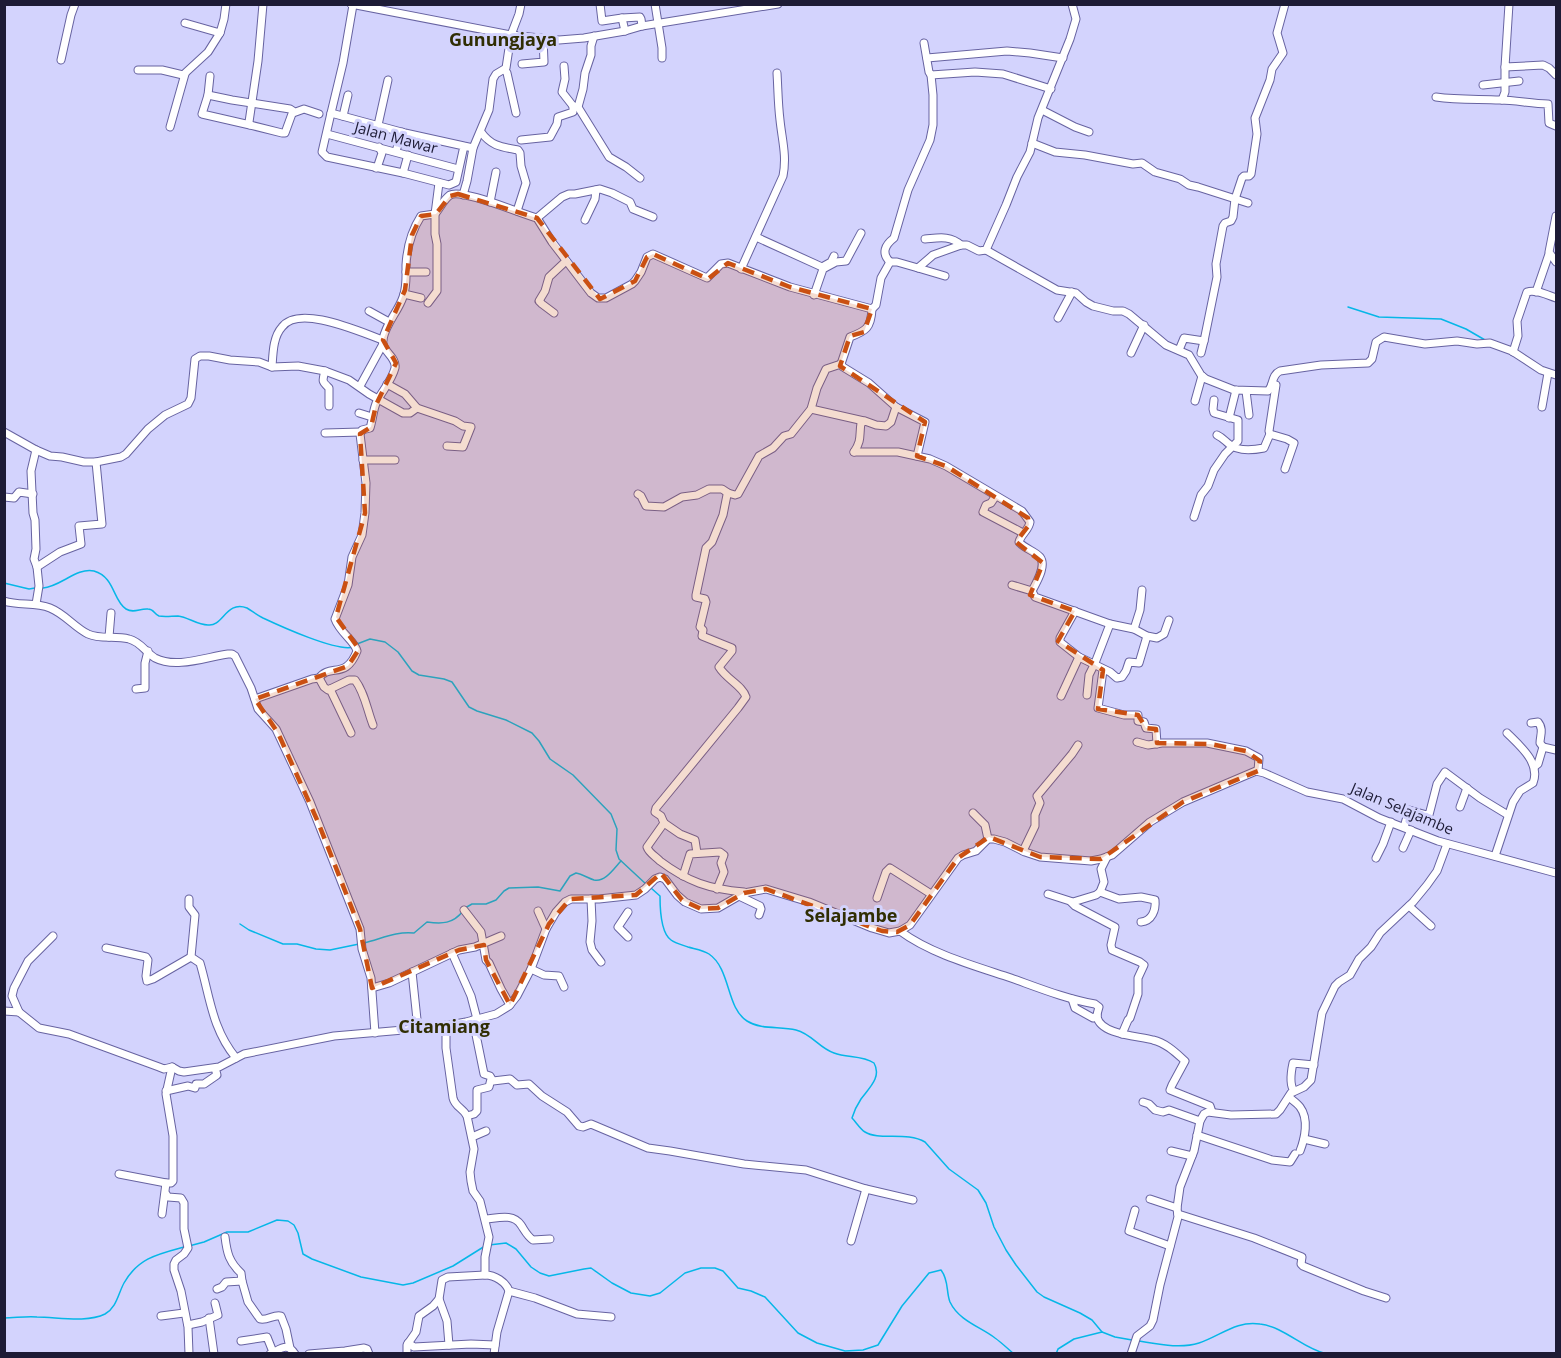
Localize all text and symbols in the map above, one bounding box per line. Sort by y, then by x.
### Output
district label: Gunungjaya [449,27,557,51]
street label: Jalan Mawar [350,116,440,158]
street label: Jalan Selajambe [1346,777,1457,839]
district label: Selajambe [805,903,897,927]
district label: Citamiang [398,1014,490,1038]

